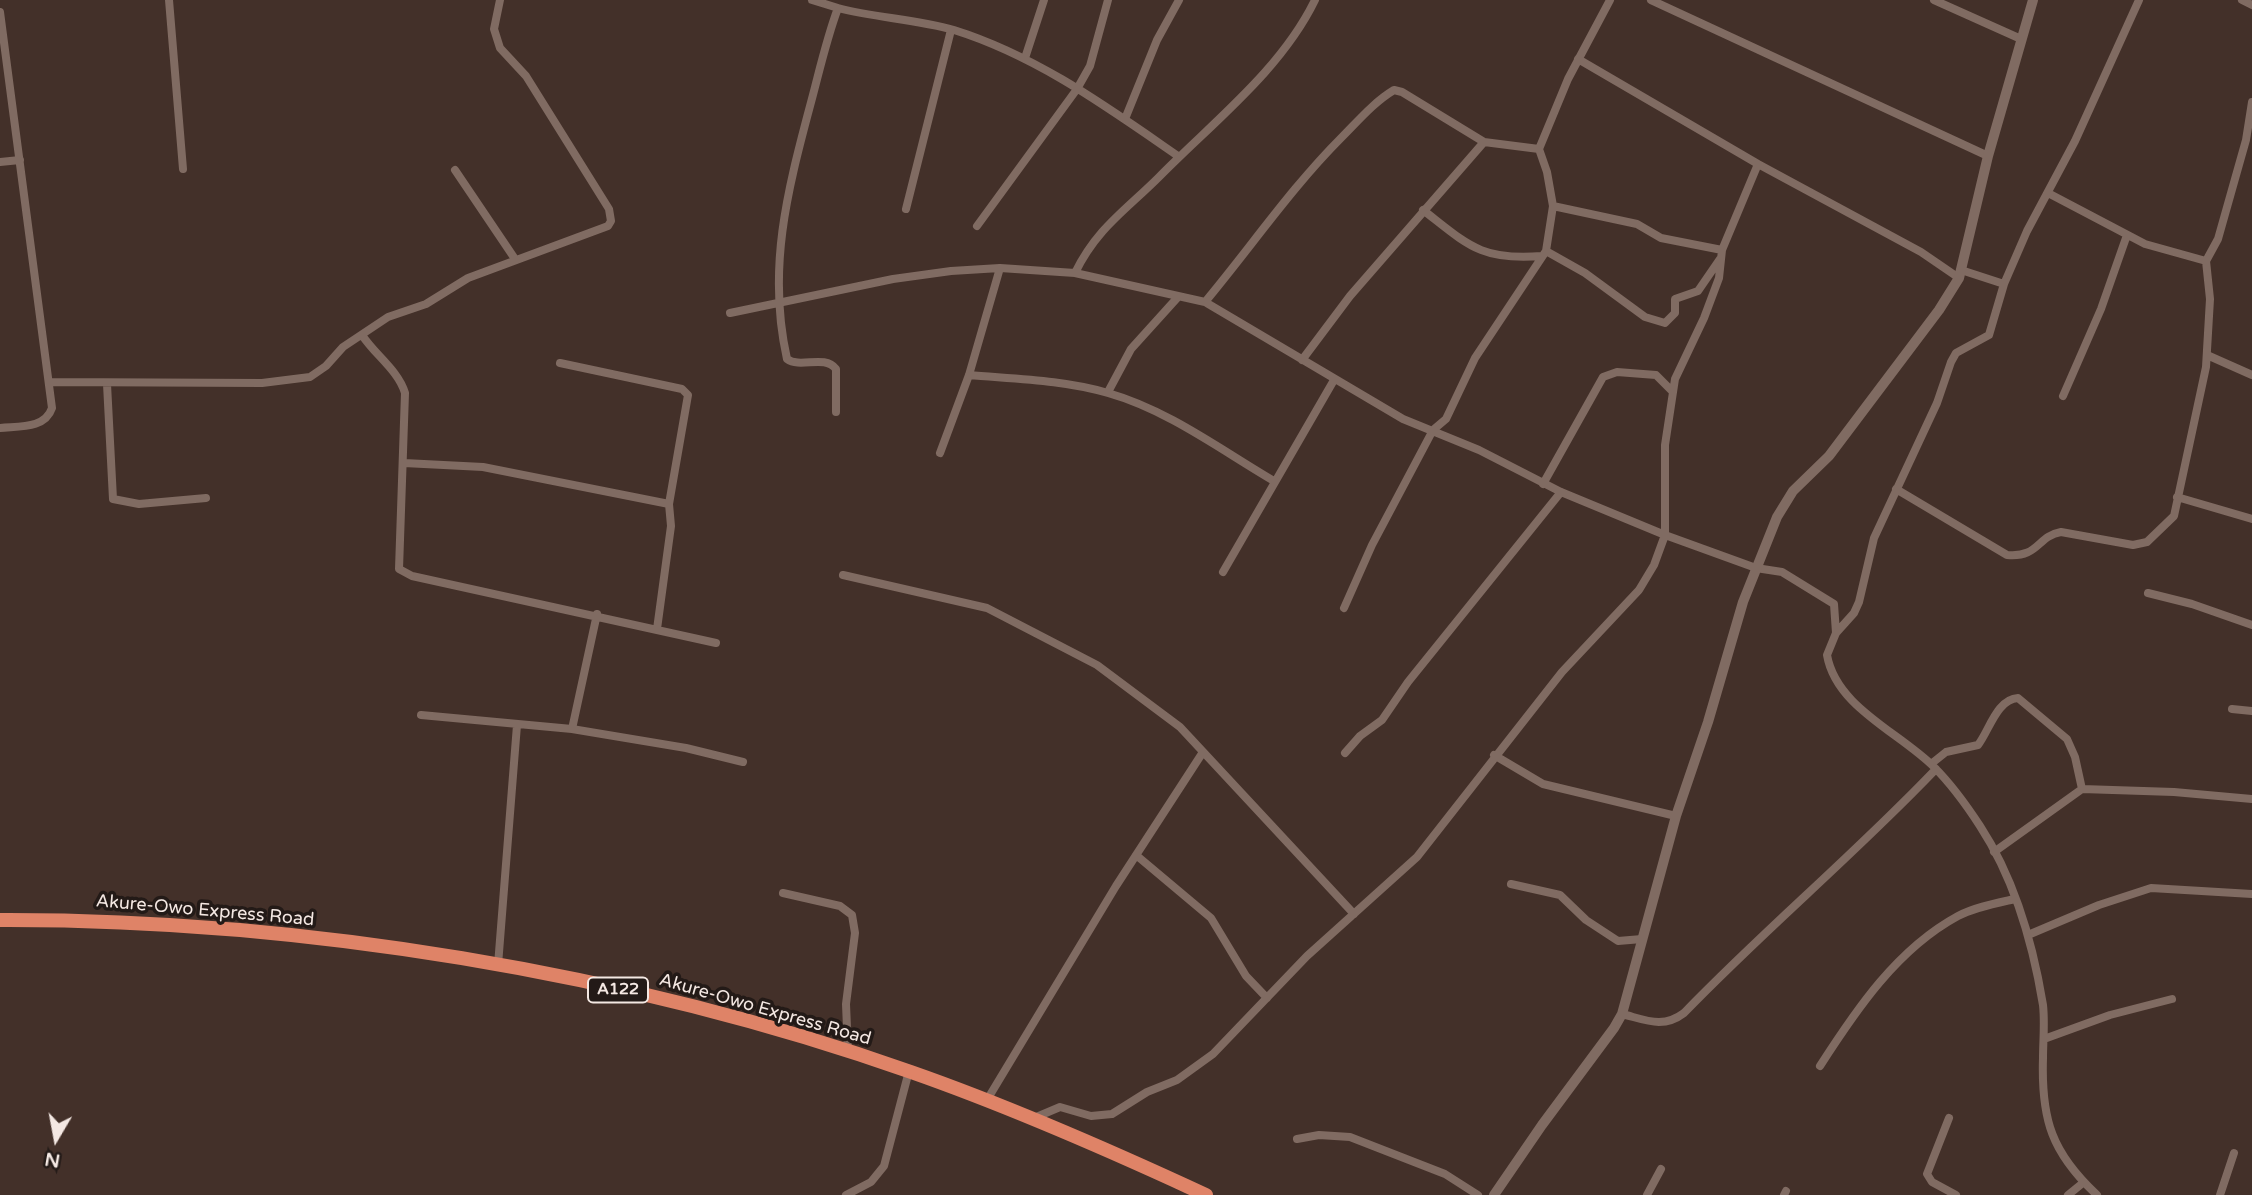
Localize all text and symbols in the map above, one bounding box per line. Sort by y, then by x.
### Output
street label: Akure-Owo Express Road [95,891,315,931]
street label: Akure-Owo Express Road [657,969,873,1051]
road number: A122 [588,978,648,1002]
north arrow [21,1104,91,1174]
text: N [43,1148,62,1172]

